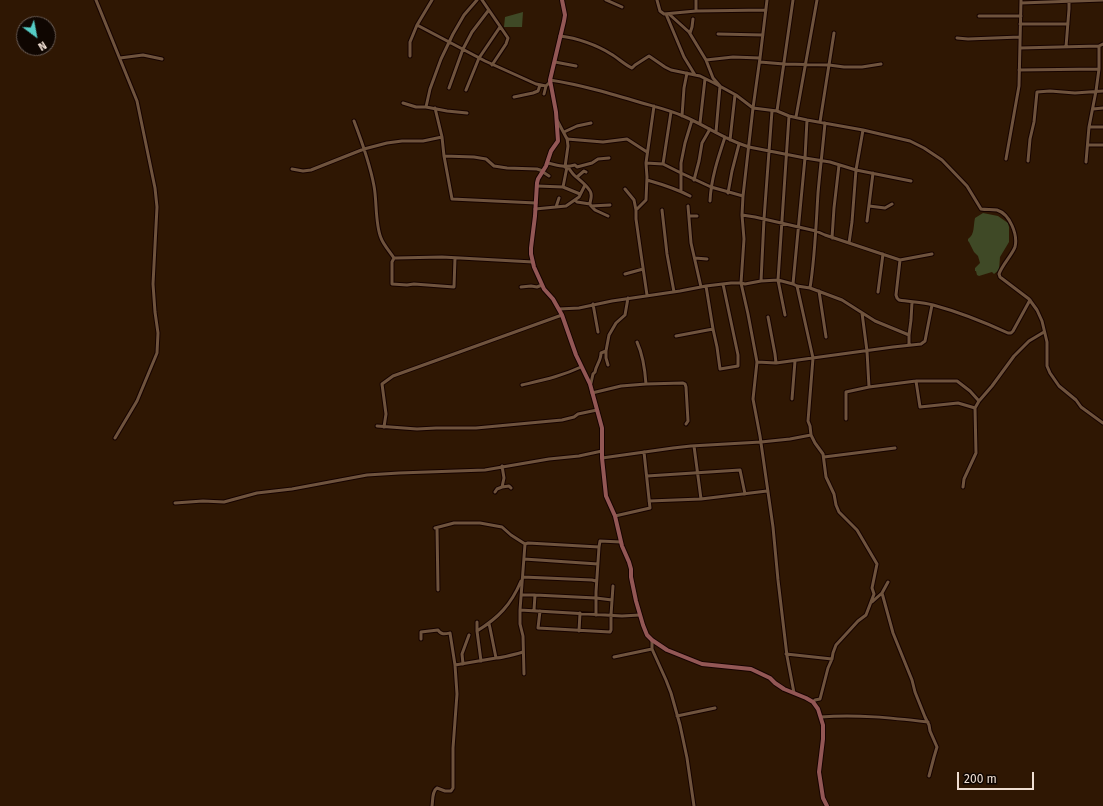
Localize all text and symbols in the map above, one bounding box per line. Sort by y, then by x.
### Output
north arrow [16,16,56,56]
text: N [36,38,49,53]
scale bar [959,764,1036,790]
text: 200 m [964,772,997,786]

